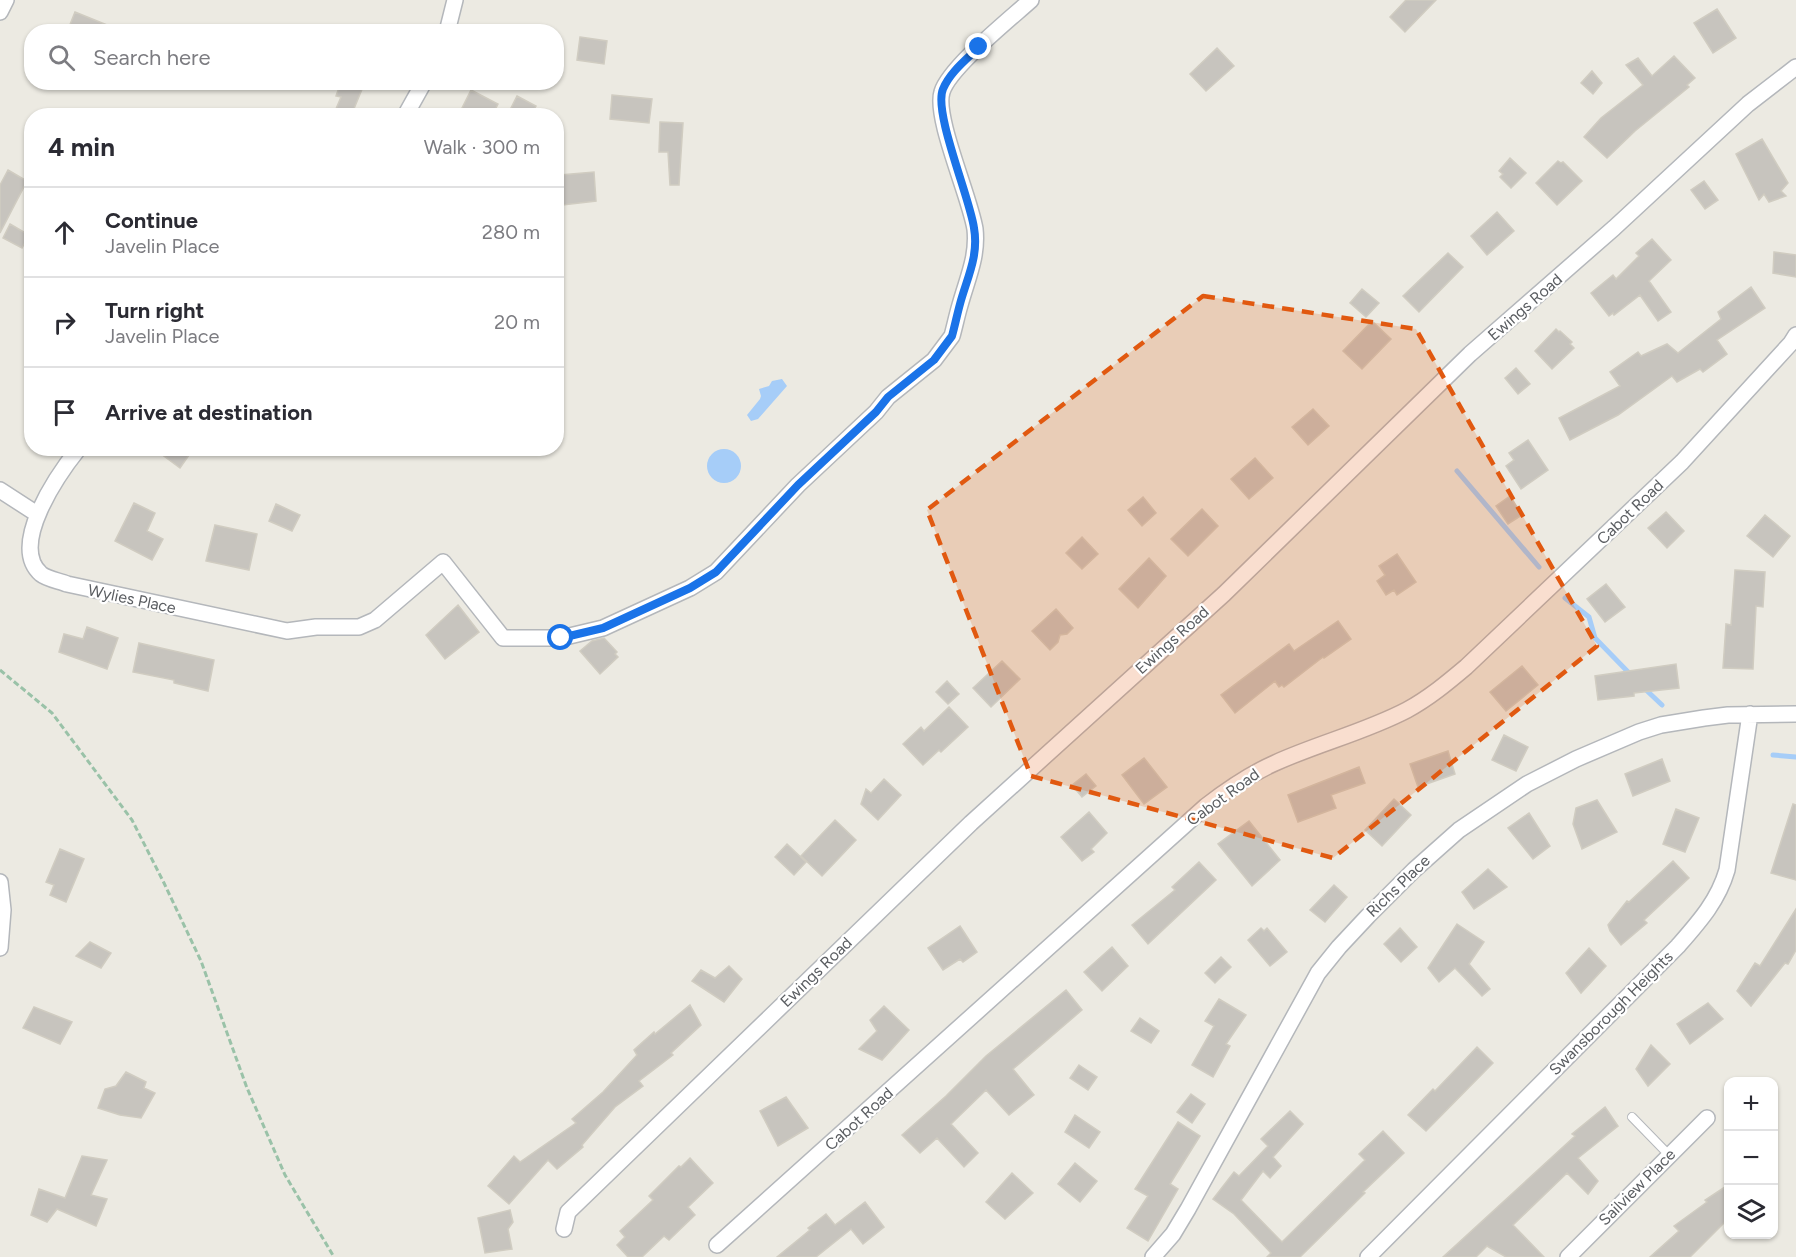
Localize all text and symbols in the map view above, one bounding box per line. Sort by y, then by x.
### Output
search box [24,24,564,90]
route end [965,33,991,59]
icon: search [45,41,78,74]
text: Search here [93,44,211,71]
text: 4 min [48,131,115,163]
text: Walk · 300 m [424,135,540,159]
text: Continue [105,207,198,234]
icon: ahead [48,216,81,249]
text: 280 m [482,220,540,244]
text: Javelin Place [105,234,220,258]
street label: Ewings Road [1484,270,1566,344]
text: Turn right [105,297,204,324]
icon: right [48,306,81,339]
text: 20 m [494,310,540,334]
text: Javelin Place [105,324,220,348]
icon: arrive [48,396,81,429]
text: Arrive at destination [105,399,313,426]
street label: Cabot Road [1593,476,1667,548]
street label: Wylies Place [86,580,178,618]
street label: Ewings Road [1131,602,1213,678]
route start [547,624,573,650]
street label: Cabot Road [1183,764,1263,830]
street label: Richs Place [1362,851,1434,921]
street label: Ewings Road [776,933,856,1011]
street label: Swansborough Heights [1545,947,1677,1079]
map controls [1724,1077,1778,1239]
button: + [1724,1077,1778,1131]
street label: Cabot Road [821,1083,897,1155]
button: − [1724,1131,1778,1185]
street label: Sailview Place [1595,1145,1679,1229]
button: layers [1724,1185,1778,1239]

